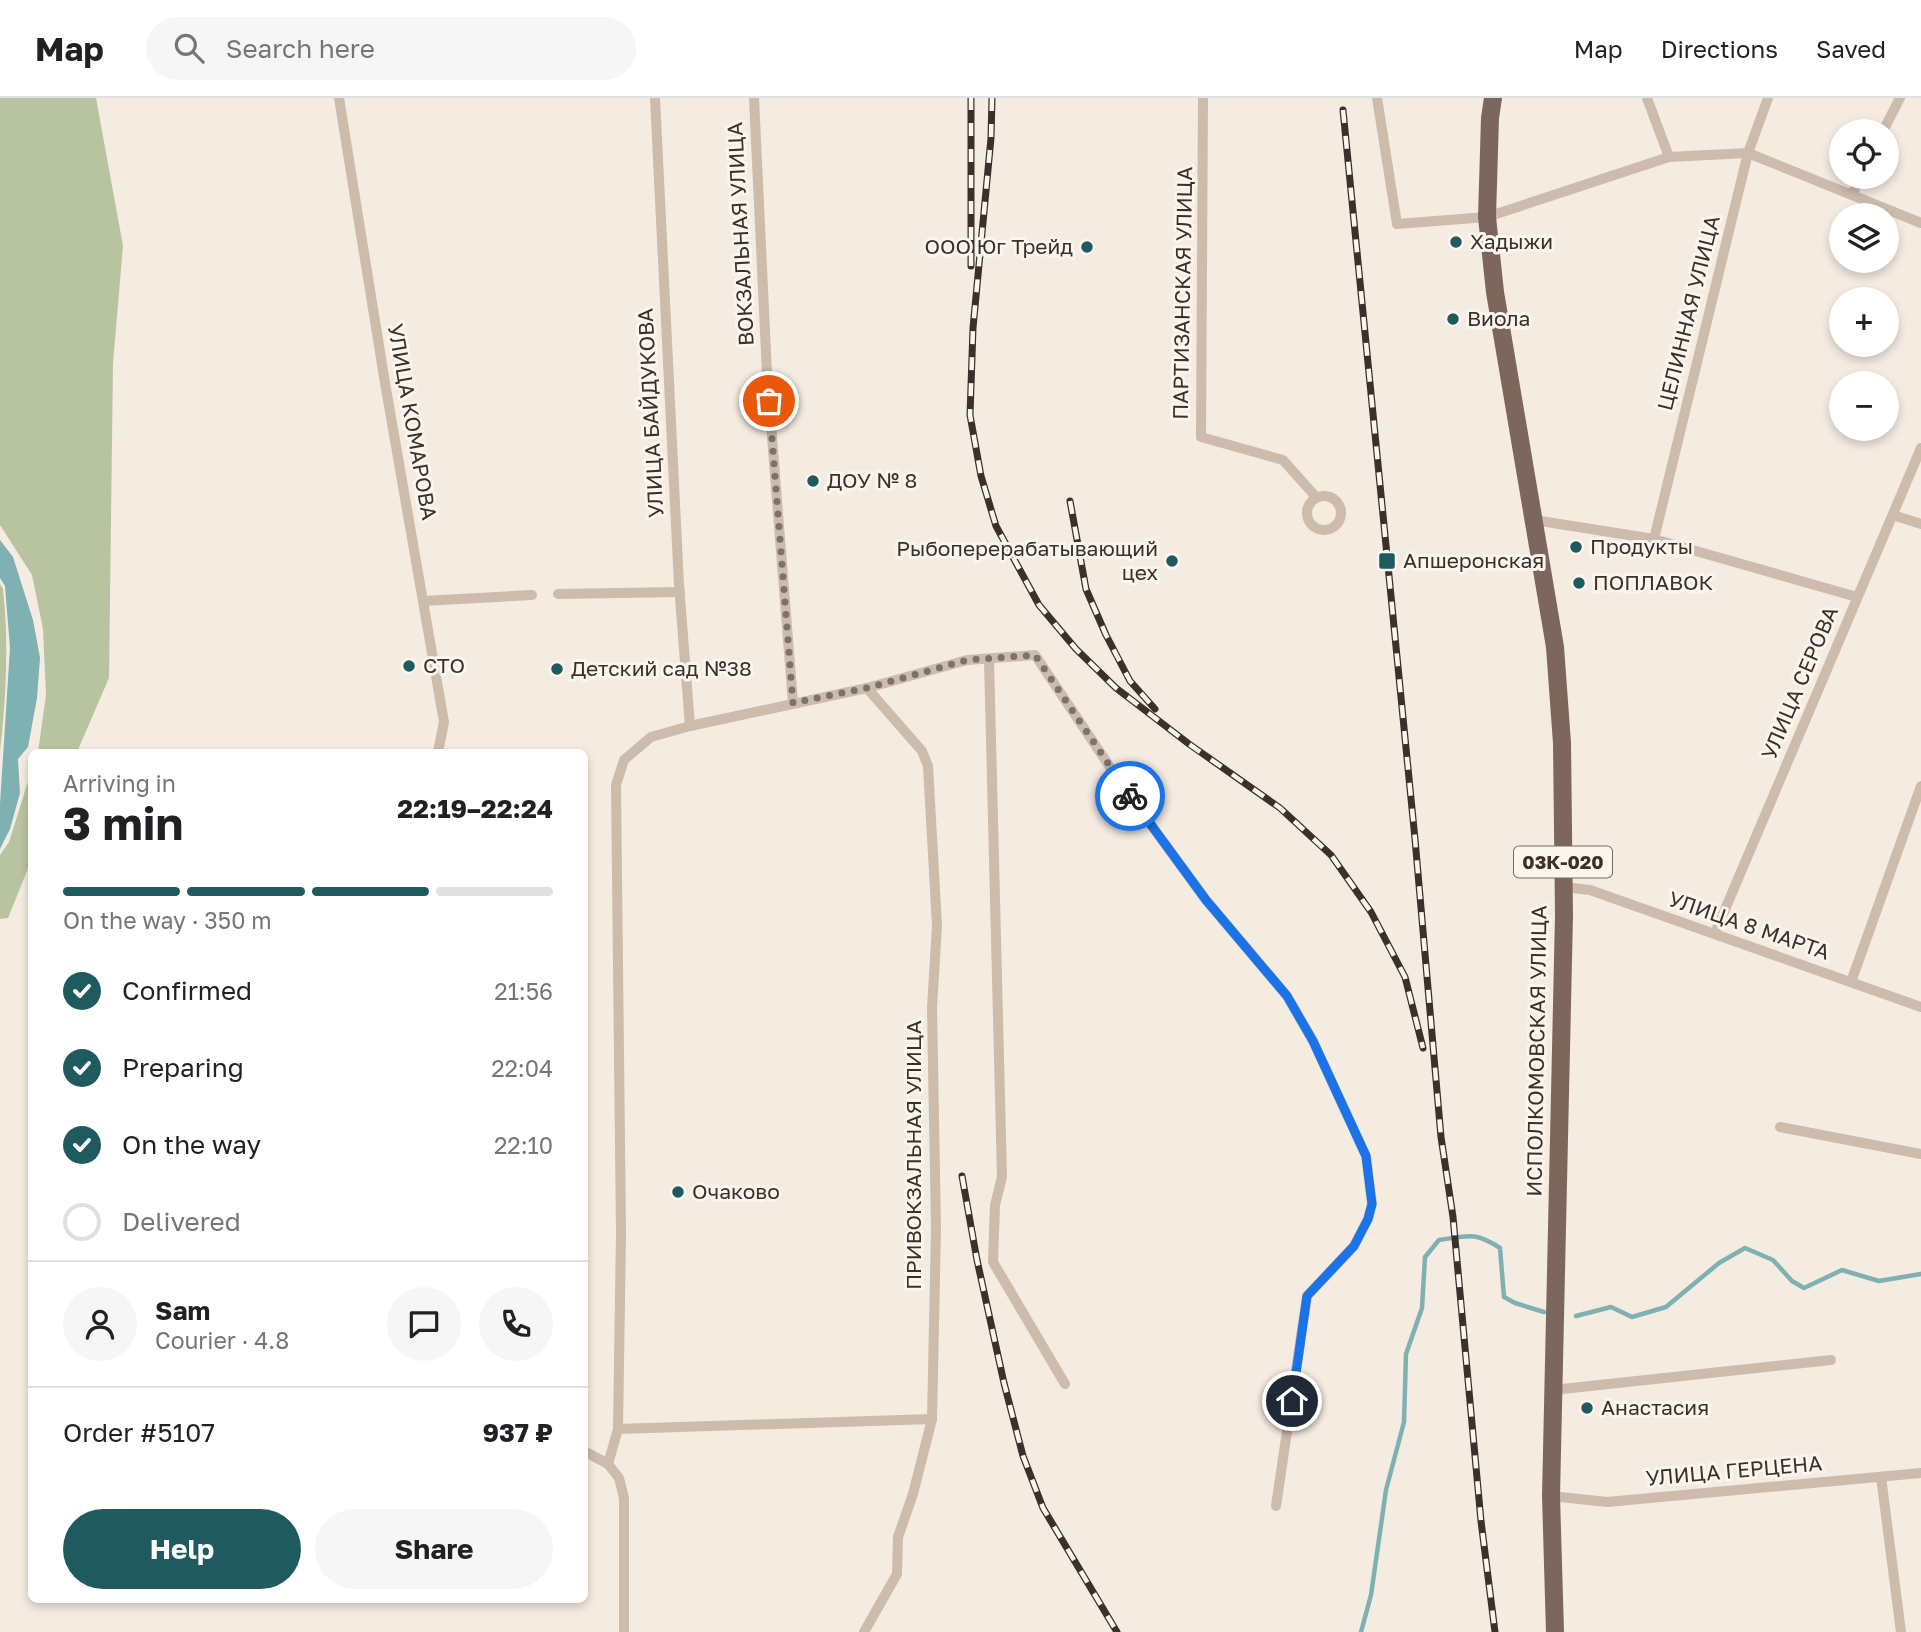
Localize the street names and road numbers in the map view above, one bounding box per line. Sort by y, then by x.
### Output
street label: ВОКЗАЛЬНАЯ УЛИЦА [721,121,759,347]
street label: ПАРТИЗАНСКАЯ УЛИЦА [1167,166,1197,420]
street label: ЦЕЛИННАЯ УЛИЦА [1651,213,1725,413]
street label: УЛИЦА БАЙДУКОВА [632,308,668,519]
street label: УЛИЦА КОМАРОВА [383,322,443,522]
street label: УЛИЦА СЕРОВА [1755,602,1843,763]
road number: 03К-020 [1514,846,1612,877]
street label: УЛИЦА 8 МАРТА [1665,885,1833,965]
street label: ИСПОЛКОМОВСКАЯ УЛИЦА [1520,905,1552,1197]
street label: ПРИВОКЗАЛЬНАЯ УЛИЦА [900,1020,926,1290]
street label: УЛИЦА ГЕРЦЕНА [1645,1449,1823,1491]

